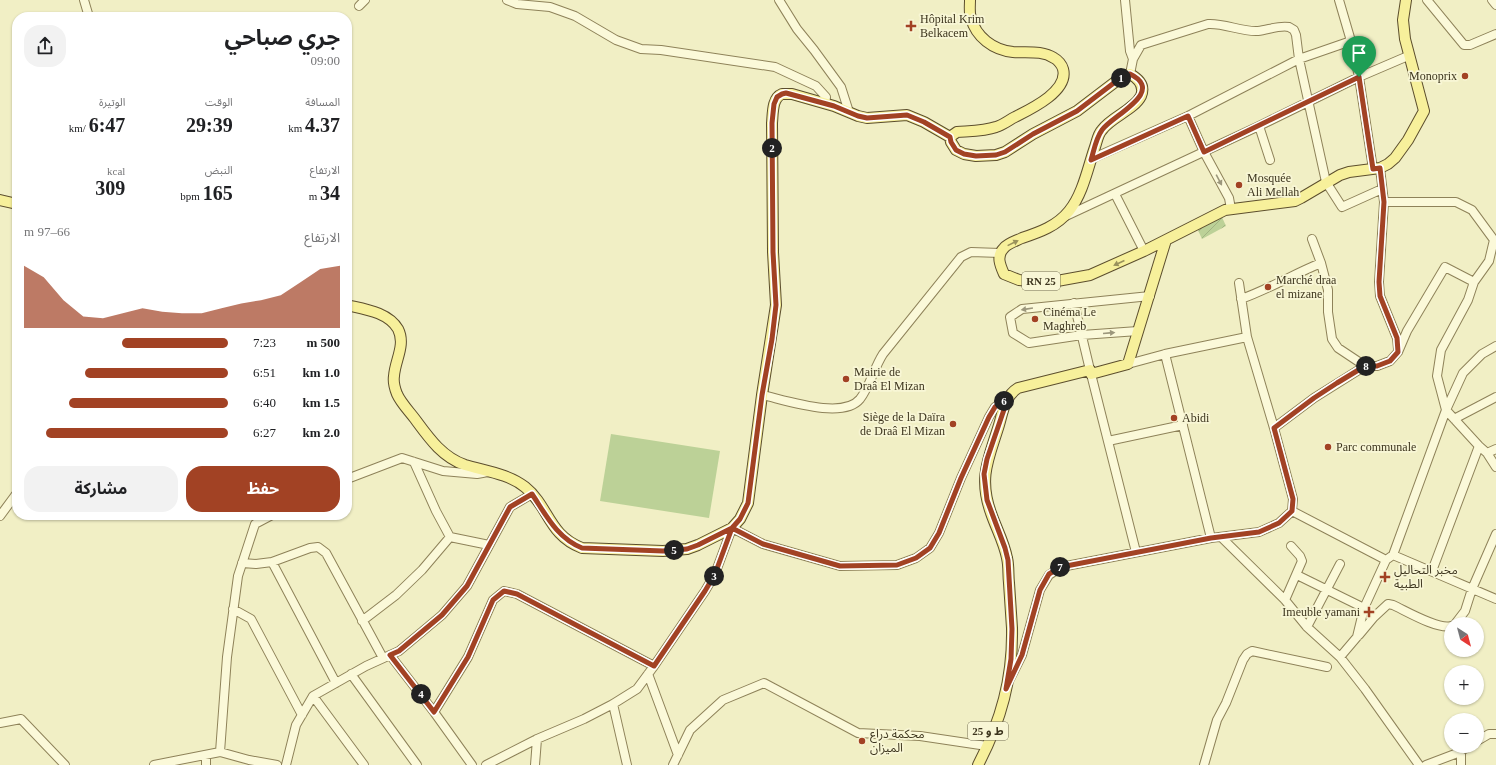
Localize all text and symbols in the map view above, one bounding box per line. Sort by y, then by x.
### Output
place label: Hôpital Krim Belkacem [920,12,985,40]
marker: Hôpital Krim Belkacem [905,20,917,32]
button: share [24,25,66,67]
text: جري صباحي [224,25,340,50]
pin [1342,36,1376,77]
icon: arrive [1348,42,1370,64]
text: 09:00 [310,53,340,68]
pin: 1 [1111,68,1131,88]
place label: Monoprix [1409,69,1457,83]
marker: Monoprix [1460,71,1470,81]
text: 1 [1118,72,1124,84]
text: الوتيرة [99,96,125,108]
text: الوقت [205,96,233,108]
text: المسافة [305,96,340,108]
text: 6:47 [89,114,125,136]
text: 29:39 [186,114,233,136]
text: 4.37 [305,114,340,136]
text: /km [69,122,89,134]
text: km [288,122,305,134]
pin: 2 [762,138,782,158]
text: 2 [769,142,775,154]
text: النبض [205,164,233,176]
text: الارتفاع [310,164,340,176]
text: kcal [107,165,125,177]
place label: Mosquée Ali Mellah [1247,171,1299,199]
one-way arrow [1216,174,1222,186]
text: 309 [95,177,125,199]
marker: Mosquée Ali Mellah [1234,180,1244,190]
text: 165 [203,182,233,204]
text: 34 [320,182,340,204]
text: bpm [180,190,203,202]
text: m [309,190,320,202]
text: 66–97 m [24,224,70,239]
text: الارتفاع [304,230,340,245]
one-way arrow [1008,240,1019,246]
one-way arrow [1113,260,1124,266]
road number: RN 25 [1022,272,1060,290]
place label: Marché draa el mizane [1276,273,1337,301]
marker: Marché draa el mizane [1263,282,1273,292]
place label: Cinéma Le Maghreb [1043,305,1096,333]
one-way arrow [1021,306,1033,312]
marker: Cinéma Le Maghreb [1030,314,1040,324]
one-way arrow [1103,330,1115,337]
text: 7:23 [253,335,276,350]
text: 500 m [306,335,340,350]
pin: 8 [1356,356,1376,376]
text: 8 [1363,360,1369,372]
text: 6:51 [253,365,276,380]
text: 1.0 km [302,365,340,380]
place label: Mairie de Draâ El Mizan [854,365,925,393]
marker: Mairie de Draâ El Mizan [841,374,851,384]
pin: 6 [994,391,1014,411]
text: 6:40 [253,395,276,410]
text: 1.5 km [302,395,340,410]
text: 6 [1001,395,1007,407]
place label: Siège de la Daïra de Draâ El Mizan [860,410,946,438]
place label: Abidi [1182,411,1210,425]
marker: Abidi [1169,413,1179,423]
marker: Siège de la Daïra de Draâ El Mizan [948,419,958,429]
text: 6:27 [253,425,276,440]
text: 2.0 km [302,425,340,440]
place label: Parc communale [1336,440,1416,454]
marker: Parc communale [1323,442,1333,452]
button: مشاركة [24,466,178,512]
button: حفظ [186,466,340,512]
pin: 5 [664,540,684,560]
text: 5 [671,544,677,556]
pin: 7 [1050,557,1070,577]
text: 7 [1057,561,1063,573]
place label: مخبر التحاليل الطبية [1394,563,1458,591]
pin: 3 [704,566,724,586]
text: 3 [711,570,717,582]
marker: مخبر التحاليل الطبية [1379,571,1391,583]
place label: Imeuble yamani [1282,605,1361,619]
marker: Imeuble yamani [1363,606,1375,618]
north arrow [1444,617,1484,657]
map controls [1444,617,1484,753]
button: + [1444,665,1484,705]
pin: 4 [411,684,431,704]
text: 4 [418,688,424,700]
button: − [1444,713,1484,753]
road number: ط و 25 [968,722,1008,740]
place label: محكمة دراع الميزان [870,727,925,755]
marker: محكمة دراع الميزان [857,736,867,746]

